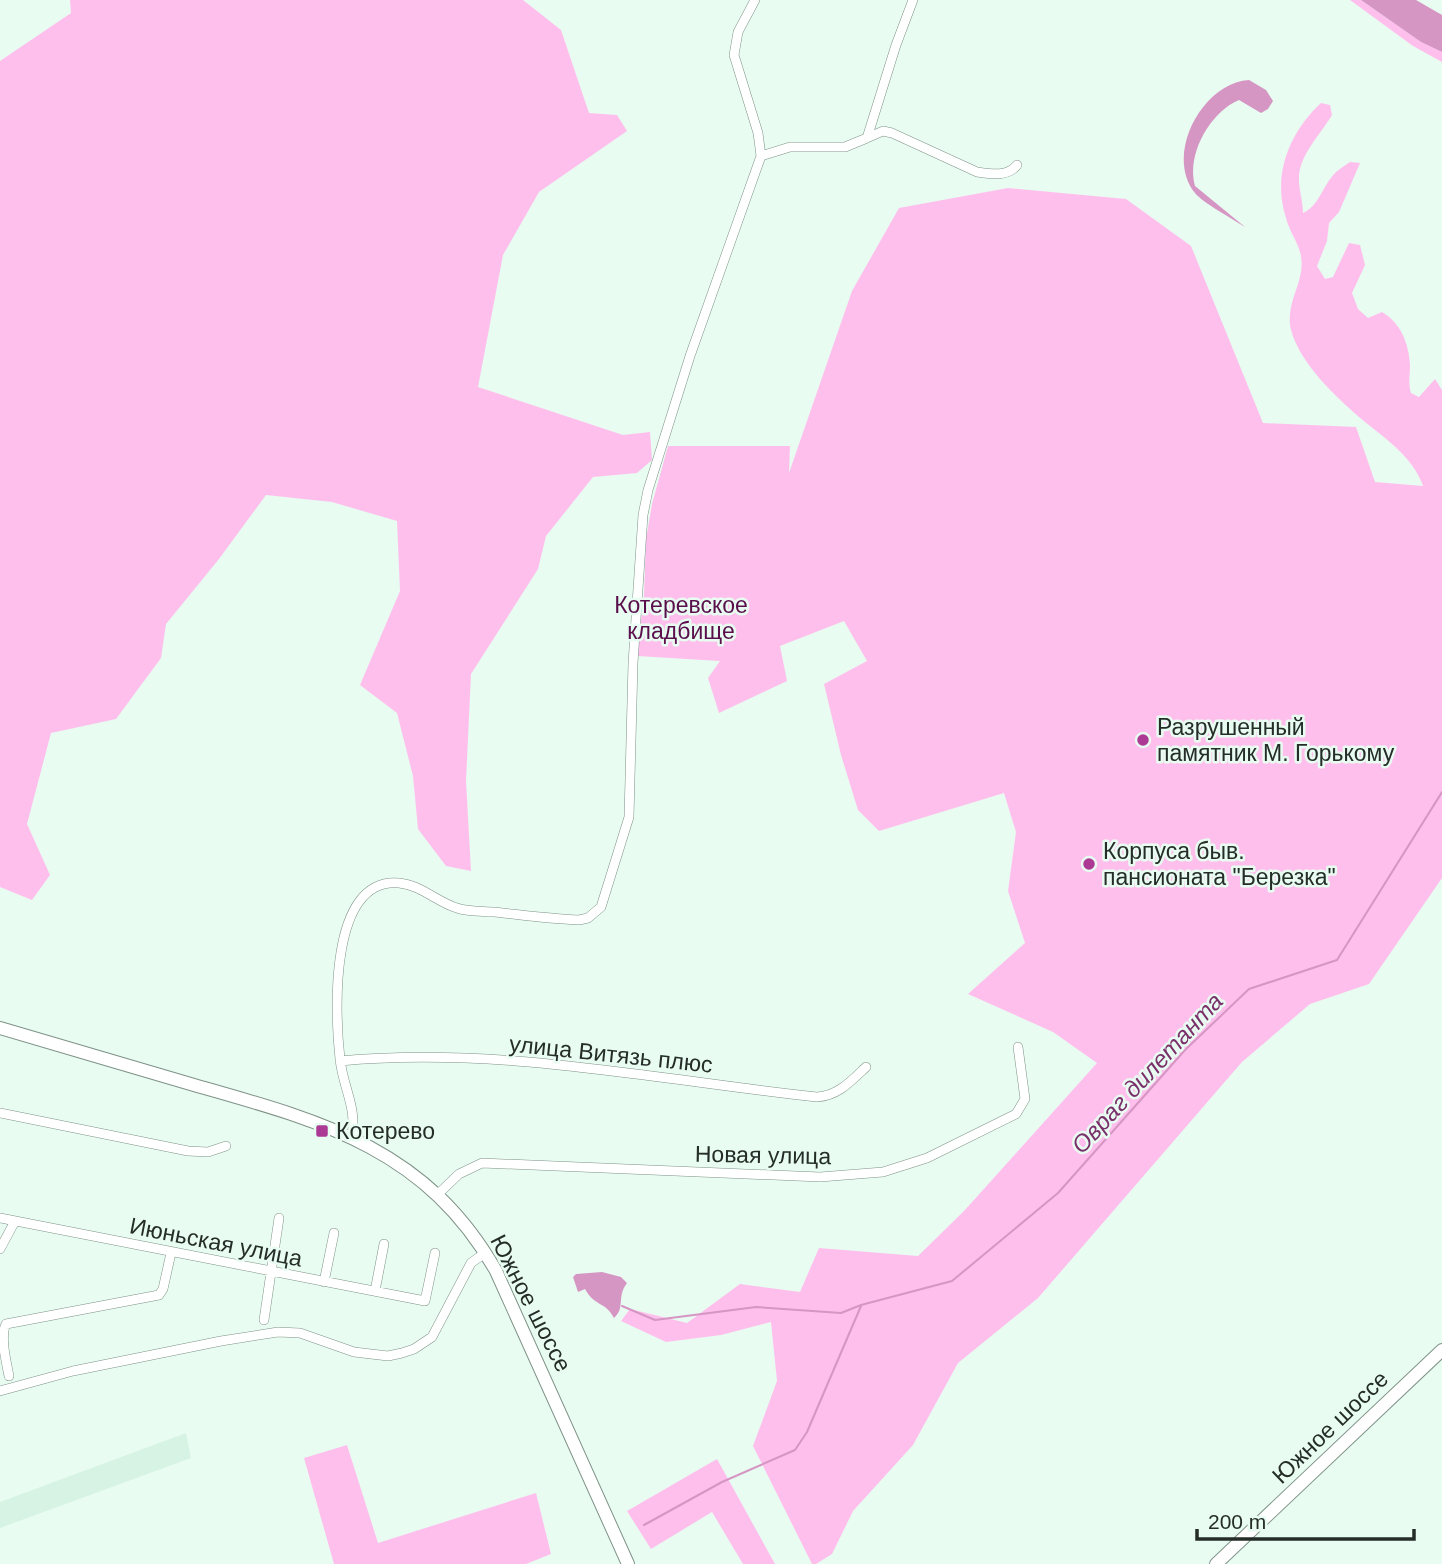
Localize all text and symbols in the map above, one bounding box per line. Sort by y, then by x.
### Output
park label: Котеревское кладбище [614,592,748,644]
place label: Разрушенный памятник М. Горькому [1157,714,1395,766]
marker: Разрушенный памятник М. Горькому [1135,732,1151,748]
place label: Корпуса быв. пансионата "Березка" [1103,838,1336,890]
marker: Корпуса быв. пансионата "Березка" [1081,856,1097,872]
water label: Овраг дилетанта [1066,987,1228,1159]
street label: улица Витязь плюс [508,1030,714,1078]
place label: Котерево [336,1118,435,1144]
marker: Котерево [314,1123,330,1139]
street label: Новая улица [695,1141,832,1169]
street label: Июньская улица [127,1213,305,1272]
street label: Южное шоссе [485,1230,577,1376]
street label: Южное шоссе [1267,1365,1393,1489]
scale bar [1197,1498,1414,1542]
text: 200 m [1208,1510,1266,1533]

